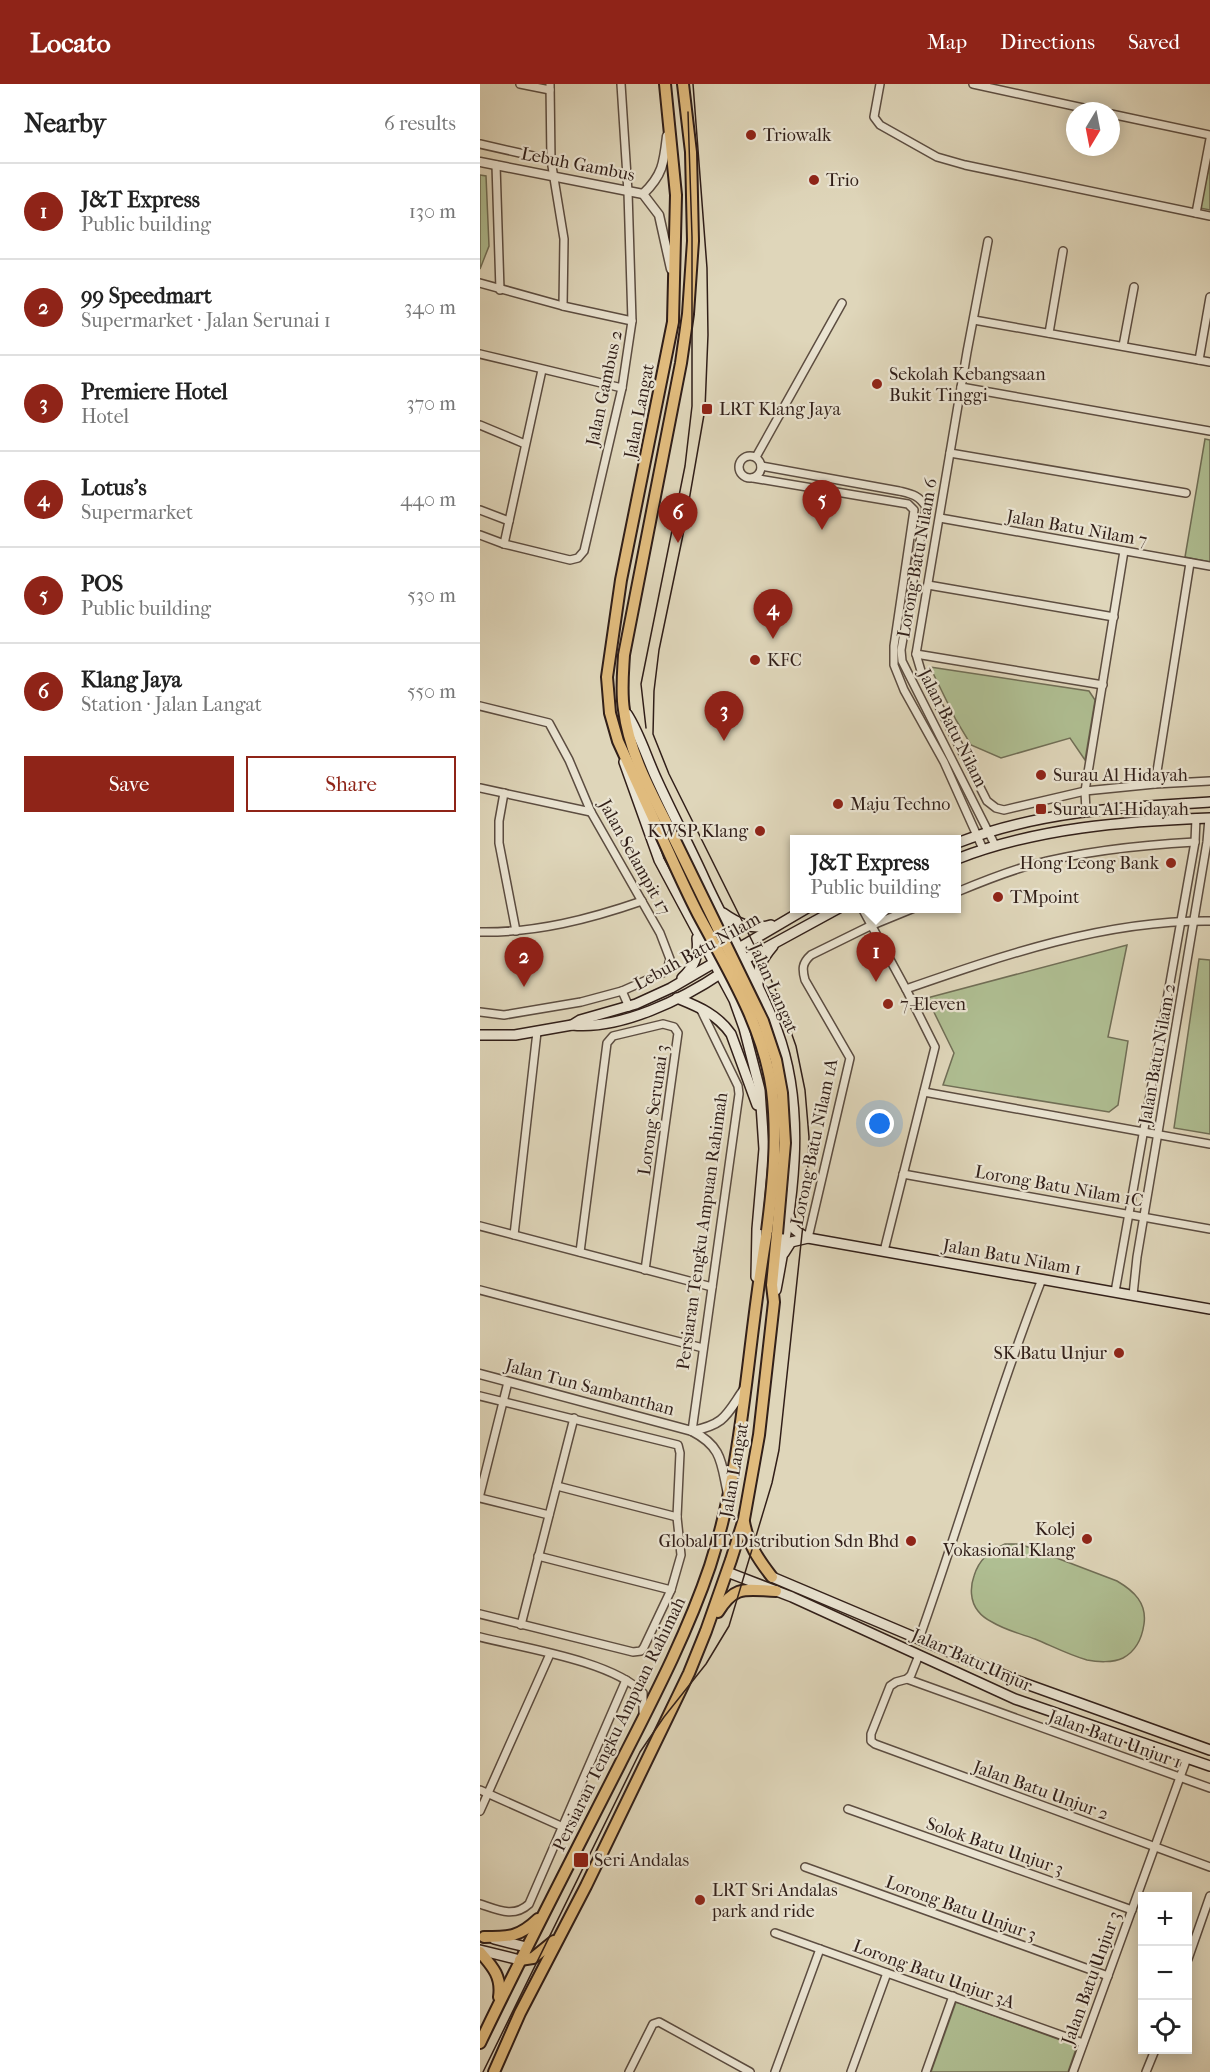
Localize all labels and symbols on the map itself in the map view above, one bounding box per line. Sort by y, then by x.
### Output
north arrow [1066,102,1120,156]
place label: Triowalk [763,125,832,146]
marker: Triowalk [744,128,758,142]
street label: Lebuh Gambus [519,143,637,186]
place label: Trio [826,170,859,191]
marker: Trio [807,173,821,187]
street label: Jalan Gambus 2 [582,328,627,450]
street label: Jalan Langat [620,361,659,462]
place label: Sekolah Kebangsaan Bukit Tinggi [889,364,1046,406]
marker: Sekolah Kebangsaan Bukit Tinggi [870,377,884,391]
place label: LRT Klang Jaya [719,399,841,420]
marker: LRT Klang Jaya [700,402,714,416]
street label: Lorong Batu Nilam 6 [893,476,942,639]
pin: 5 [802,480,842,530]
pin: 6 [658,494,698,543]
street label: Jalan Batu Nilam 7 [1003,505,1149,551]
pin: 4 [754,590,792,639]
place label: KFC [767,650,802,671]
marker: KFC [748,653,762,667]
street label: Jalan Batu Nilam [913,664,991,791]
pin: 3 [704,692,744,741]
place label: Surau Al Hidayah [1053,765,1188,786]
marker: Surau Al Hidayah [1034,768,1048,782]
street label: Jalan Selampit 17 [593,794,675,919]
place label: Maju Techno [850,794,950,815]
marker: Maju Techno [831,797,845,811]
place label: Surau Al-Hidayah [1053,799,1189,820]
marker: Surau Al-Hidayah [1034,802,1048,816]
place label: KWSP Klang [647,821,748,842]
marker: KWSP Klang [753,824,767,838]
place label: Hong Leong Bank [1020,853,1160,874]
marker: Hong Leong Bank [1164,856,1178,870]
place label: TMpoint [1010,887,1080,908]
marker: TMpoint [991,890,1005,904]
street label: Lebuh Batu Nilam [631,908,764,995]
pin: 1 [856,932,896,982]
pin: 2 [504,938,543,987]
street label: Jalan Langat [744,938,803,1037]
street label: Jalan Batu Nilam 2 [1134,982,1180,1128]
place label: 7-Eleven [900,994,966,1015]
marker: 7-Eleven [881,997,895,1011]
street label: Lorong Serunai 3 [634,1043,673,1177]
street label: Lorong Batu Nilam 1A [787,1056,842,1227]
street label: Persiaran Tengku Ampuan Rahimah [673,1091,732,1371]
your location [865,1109,894,1138]
street label: Lorong Batu Nilam 1C [973,1161,1145,1212]
street label: Jalan Batu Nilam 1 [939,1235,1083,1280]
place label: SK Batu Unjur [993,1343,1107,1364]
marker: SK Batu Unjur [1112,1346,1126,1360]
street label: Jalan Tun Sambanthan [501,1354,677,1420]
street label: Jalan Langat [715,1420,753,1521]
place label: Kolej Vokasional Klang [942,1519,1075,1561]
place label: Global IT Distribution Sdn Bhd [658,1531,899,1552]
marker: Kolej Vokasional Klang [1080,1532,1094,1546]
marker: Global IT Distribution Sdn Bhd [904,1534,918,1548]
street label: Persiaran Tengku Ampuan Rahimah [549,1594,690,1855]
street label: Jalan Batu Unjur [906,1624,1036,1697]
street label: Jalan Batu Unjur 1 [1044,1705,1184,1773]
street label: Jalan Batu Unjur 2 [968,1756,1111,1825]
street label: Solok Batu Unjur 3 [923,1813,1066,1880]
place label: Seri Andalas [594,1850,690,1871]
marker: Seri Andalas [572,1851,590,1869]
street label: Lorong Batu Unjur 3 [883,1871,1039,1946]
place label: LRT Sri Andalas park and ride [711,1880,838,1922]
marker: LRT Sri Andalas park and ride [693,1893,707,1907]
street label: Jalan Batu Unjur 3 [1057,1908,1125,2050]
street label: Lorong Batu Unjur 3A [850,1935,1018,2014]

